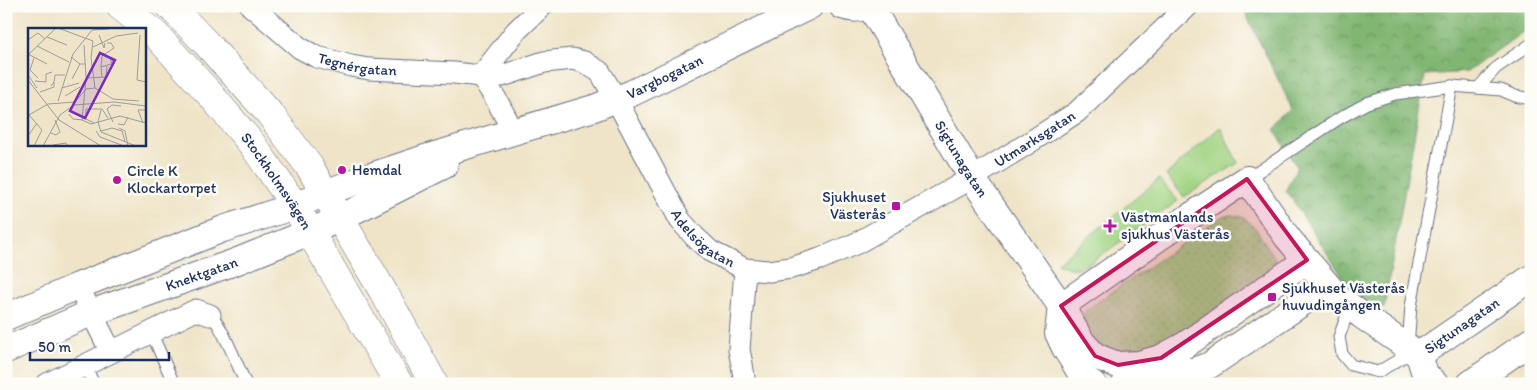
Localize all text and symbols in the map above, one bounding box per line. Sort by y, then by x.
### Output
inset map [28,28,145,145]
street label: Tegnérgatan [316,49,398,79]
street label: Vargbogatan [624,51,706,103]
street label: Utmarksgatan [991,106,1079,171]
street label: Sigtunagatan [931,117,992,201]
street label: Stockholmsvägen [237,129,316,233]
place label: Hemdal [352,161,403,179]
place label: Circle K Klockartorpet [127,162,217,197]
marker: Hemdal [336,164,348,176]
marker: Circle K Klockartorpet [111,174,123,186]
place label: Sjukhuset Västerås [822,188,886,223]
marker: Sjukhuset Västerås [890,200,902,212]
street label: Adelsögatan [667,206,738,271]
place label: Västmanlands sjukhus Västerås [1121,208,1230,243]
marker: Västmanlands sjukhus Västerås [1103,219,1117,233]
street label: Knektgatan [163,253,241,295]
place label: Sjukhuset Västerås huvudingången [1282,279,1405,314]
marker: Sjukhuset Västerås huvudingången [1266,291,1278,303]
street label: Sigtunagatan [1421,293,1503,358]
scale bar [30,330,169,362]
text: 50 m [38,338,71,356]

